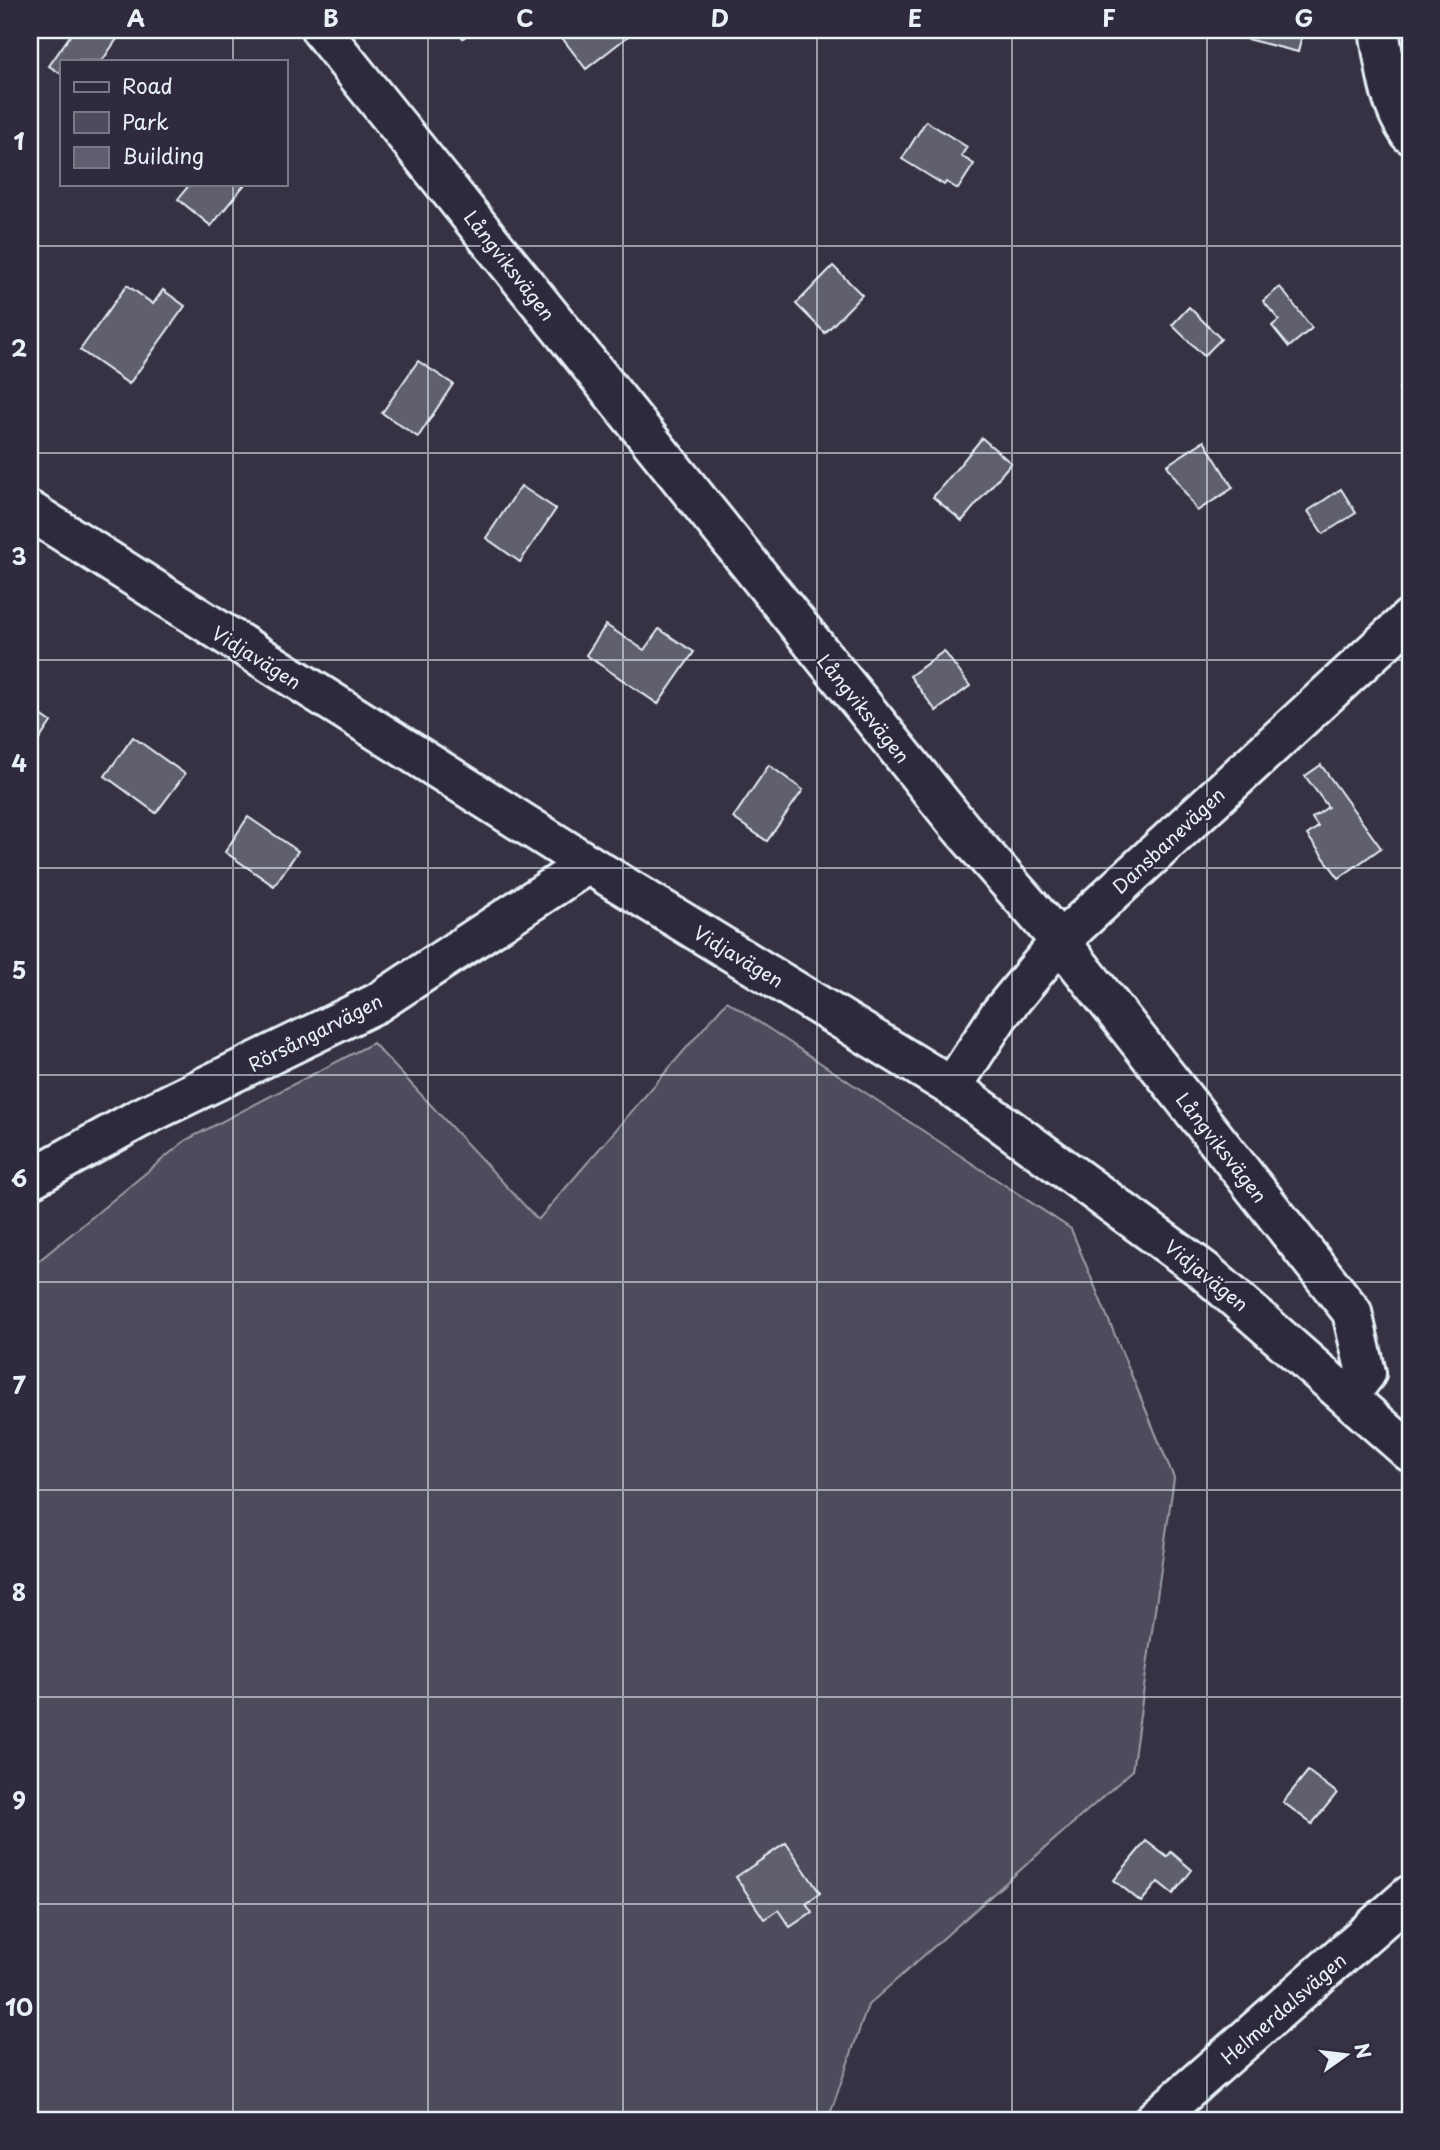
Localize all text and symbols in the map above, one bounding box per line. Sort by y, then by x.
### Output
text: A [127,0,145,35]
text: B [323,0,339,35]
text: C [516,0,534,35]
text: D [711,0,729,35]
text: E [908,0,922,35]
text: F [1102,0,1116,35]
text: G [1295,0,1313,35]
legend [60,60,287,186]
text: Road [122,69,173,101]
text: Park [122,105,169,137]
text: 1 [14,123,25,158]
text: Building [122,139,204,171]
street label: Långviksvägen [458,204,562,326]
text: 2 [11,330,27,365]
text: 3 [11,538,27,573]
street label: Vidjavägen [207,619,307,695]
street label: Långviksvägen [811,647,917,769]
text: 4 [11,745,27,780]
street label: Dansbanevägen [1105,780,1231,900]
street label: Vidjavägen [689,918,789,994]
text: 5 [12,952,26,987]
street label: Rörsångarvägen [243,986,387,1078]
street label: Långviksvägen [1170,1086,1274,1208]
text: 6 [11,1160,27,1195]
street label: Vidjavägen [1159,1233,1255,1317]
text: 7 [12,1367,26,1402]
text: 8 [12,1574,26,1609]
text: 9 [12,1782,26,1817]
street label: Helmerdalsvägen [1214,1946,1352,2070]
text: 10 [5,1989,33,2024]
north arrow [1310,2021,1380,2090]
text: N [1348,2040,1379,2061]

